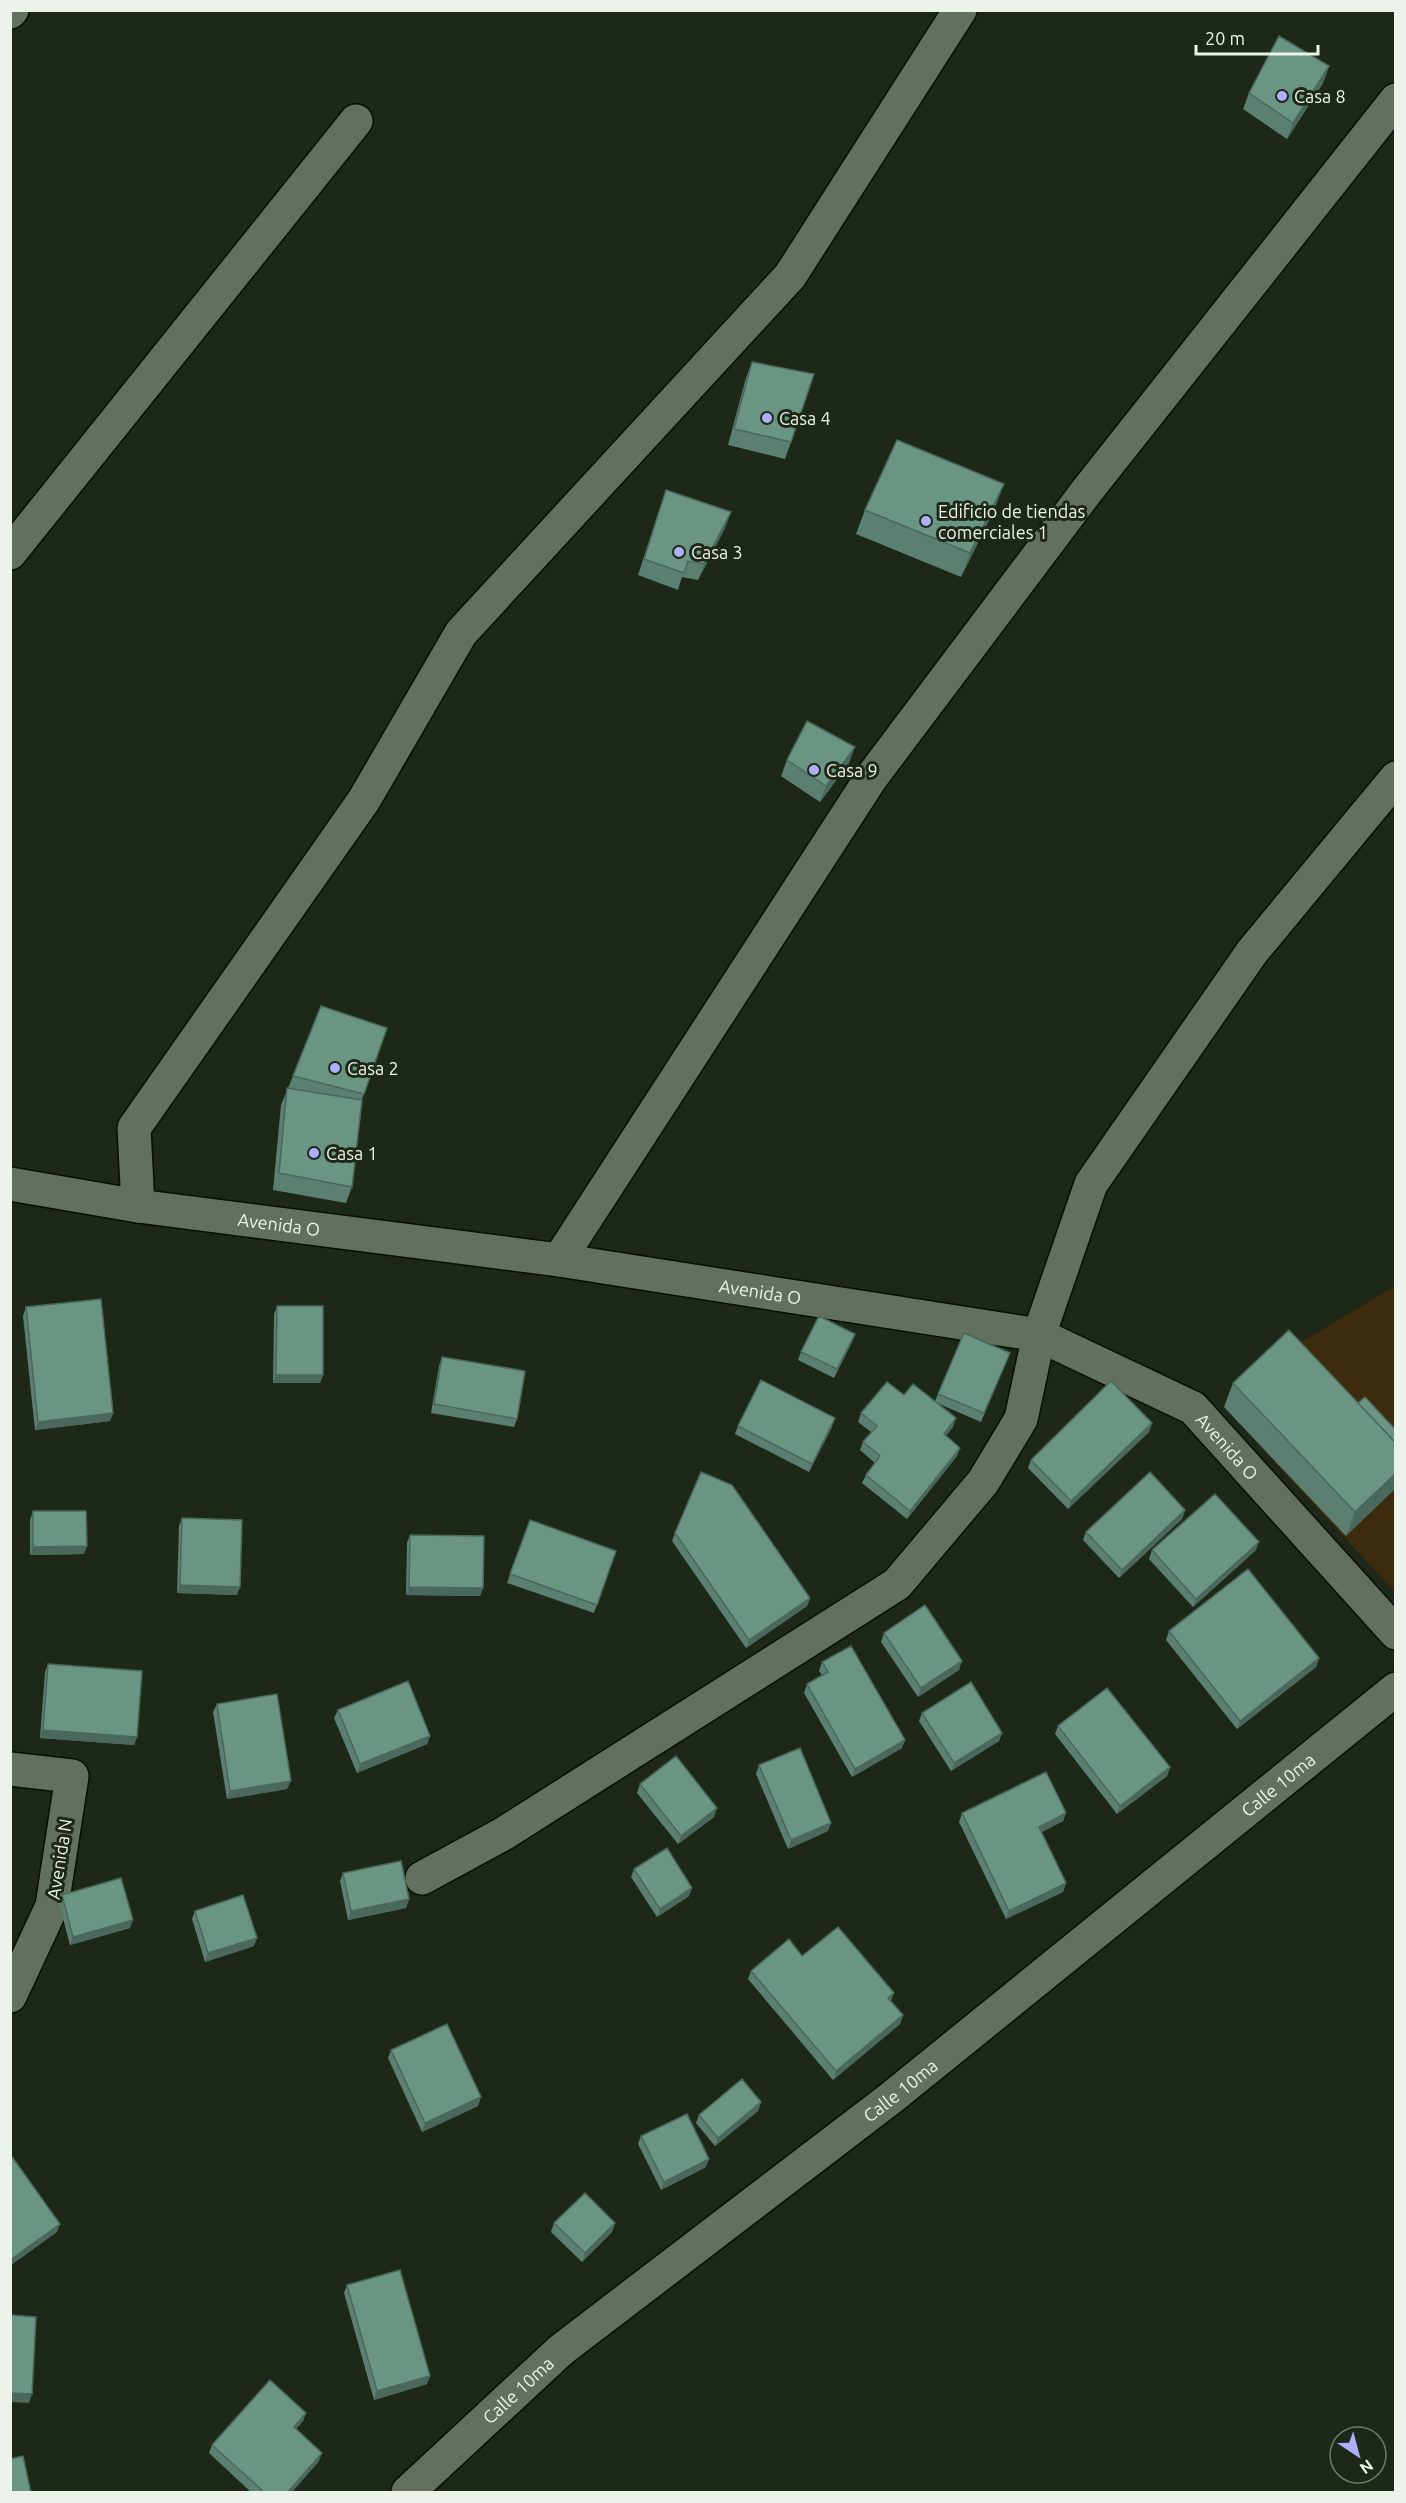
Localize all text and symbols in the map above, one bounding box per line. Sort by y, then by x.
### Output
scale bar [1196,18,1318,56]
text: 20 m [1205,28,1245,48]
place label: Casa 8 [1294,86,1346,106]
marker: Casa 8 [1275,89,1289,103]
place label: Casa 4 [779,408,831,428]
marker: Casa 4 [760,411,774,425]
place label: Edificio de tiendas comerciales 1 [938,501,1085,542]
marker: Edificio de tiendas comerciales 1 [919,514,933,528]
place label: Casa 3 [691,542,743,562]
marker: Casa 3 [672,545,686,559]
place label: Casa 9 [826,760,878,780]
marker: Casa 9 [807,763,821,777]
place label: Casa 2 [347,1058,399,1078]
marker: Casa 2 [328,1061,342,1075]
place label: Casa 1 [326,1143,378,1163]
marker: Casa 1 [307,1146,321,1160]
street label: Avenida O [237,1209,321,1239]
street label: Avenida O [718,1275,803,1308]
street label: Avenida O [1192,1409,1263,1484]
street label: Calle 10ma [1237,1749,1319,1820]
street label: Avenida N [43,1817,75,1901]
street label: Calle 10ma [859,2055,941,2126]
street label: Calle 10ma [479,2352,557,2428]
north arrow [1328,2425,1388,2485]
text: N [1357,2456,1377,2478]

